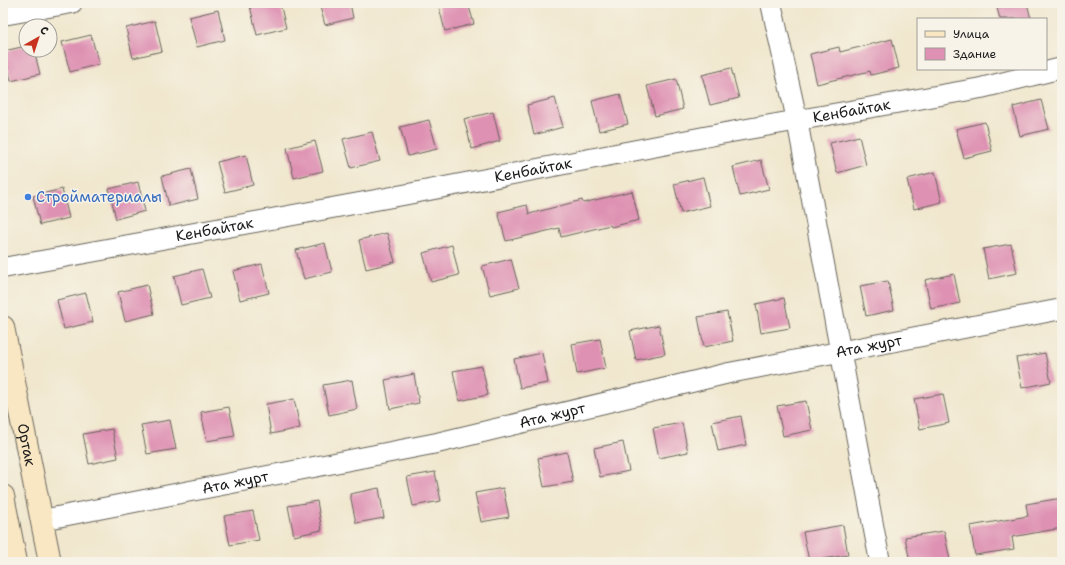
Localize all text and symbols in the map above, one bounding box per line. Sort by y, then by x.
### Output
north arrow [18,18,58,58]
legend [917,18,1047,70]
text: С [37,23,52,39]
text: Улица [953,26,990,42]
text: Здание [953,46,997,62]
street label: Кенбайтак [811,94,892,127]
street label: Кенбайтак [493,153,573,187]
place label: Стройматериалы [36,187,162,207]
marker: Стройматериалы [23,192,33,202]
street label: Кенбайтак [174,213,255,246]
street label: Ата журт [834,330,904,362]
street label: Ата журт [517,398,588,433]
street label: Ортак [12,422,41,468]
street label: Ата журт [200,466,271,499]

